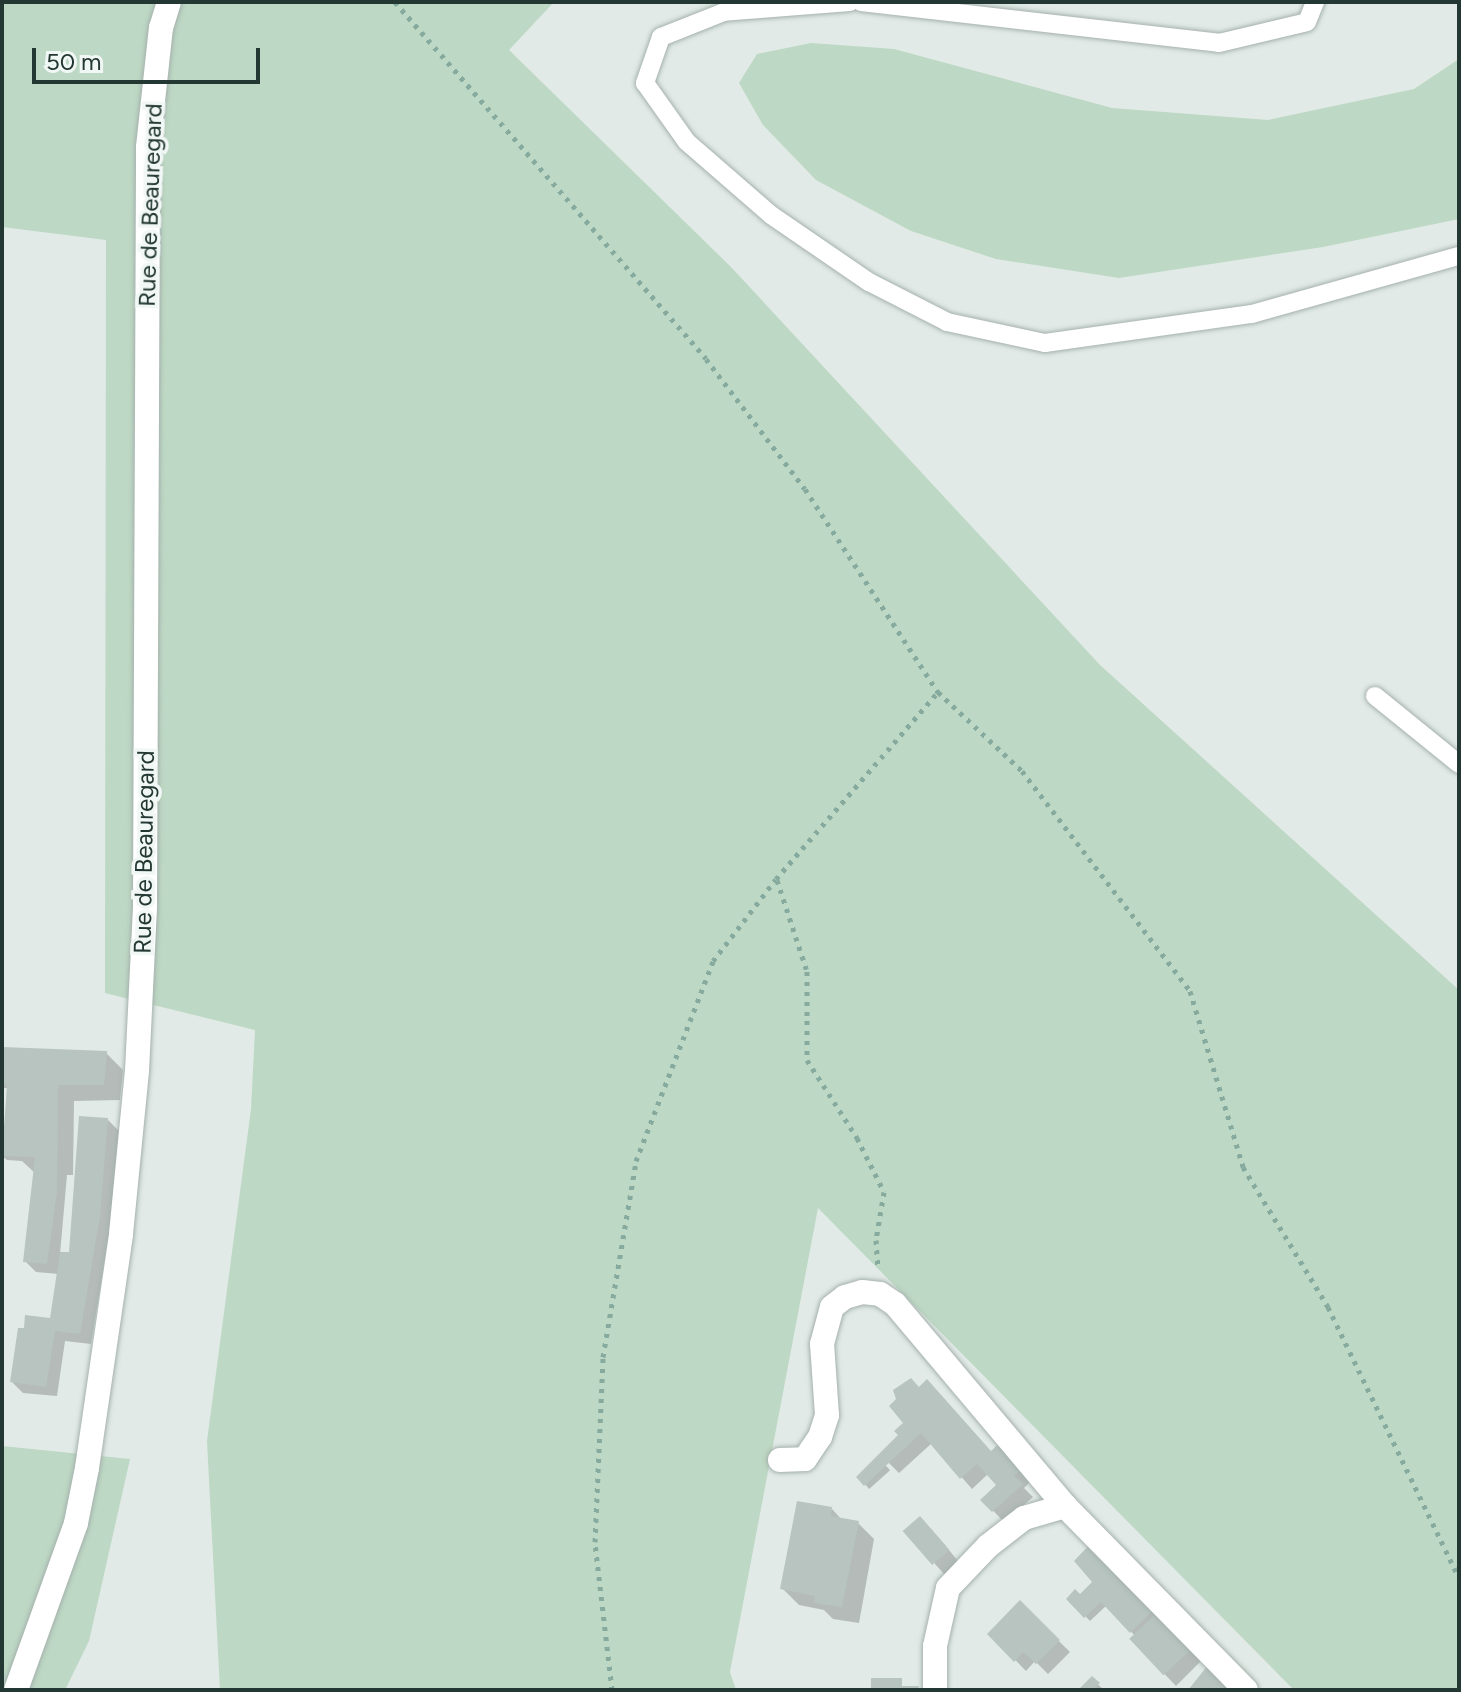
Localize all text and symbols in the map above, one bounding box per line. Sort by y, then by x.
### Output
scale bar [36,32,264,82]
text: 50 m [46,47,102,76]
street label: Rue de Beauregard [132,103,168,307]
street label: Rue de Beauregard [128,750,160,954]

